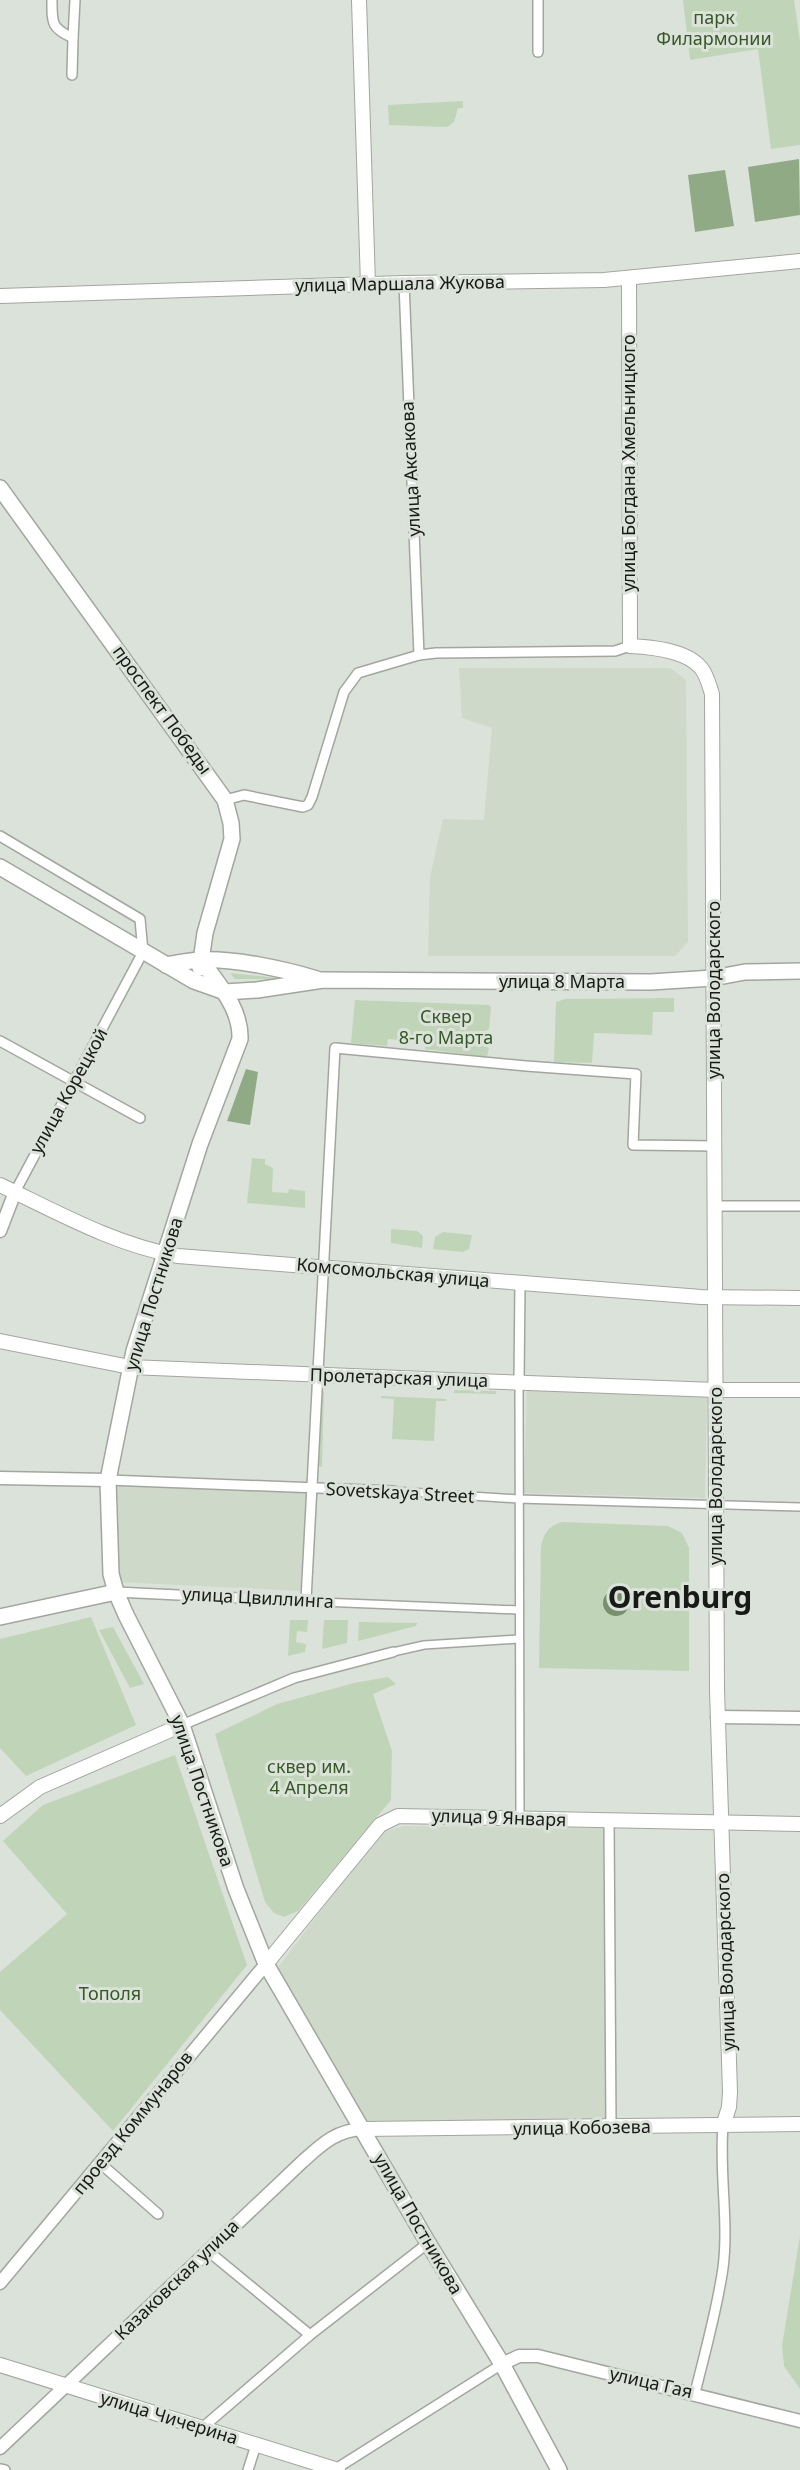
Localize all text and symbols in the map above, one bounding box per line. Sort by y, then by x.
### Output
park label: парк Филармонии [656,5,772,50]
street label: улица Маршала Жукова [295,269,505,297]
street label: улица Богдана Хмельницкого [616,334,640,592]
street label: улица Аксакова [394,401,426,537]
street label: проспект Победы [108,640,218,779]
street label: улица Володарского [701,901,725,1079]
street label: улица 8 Марта [499,969,625,993]
park label: Сквер 8-го Марта [399,1004,493,1049]
street label: улица Корецкой [24,1023,113,1158]
street label: улица Постникова [118,1214,188,1373]
street label: Комсомольская улица [295,1252,491,1292]
street label: Пролетарская улица [309,1362,489,1392]
street label: улица Володарского [703,1387,727,1565]
street label: Sovetskaya Street [325,1476,475,1508]
district label: Orenburg [608,1576,752,1617]
street label: улица Цвиллинга [182,1581,334,1613]
street label: улица Постникова [166,1712,240,1870]
park label: сквер им. 4 Апреля [267,1754,351,1799]
street label: улица 9 Января [431,1803,567,1831]
street label: улица Володарского [710,1873,740,2052]
park label: Тополя [79,1981,141,2005]
street label: проезд Коммунаров [67,2046,198,2199]
street label: улица Кобозева [513,2114,651,2140]
street label: улица Постникова [369,2149,469,2298]
street label: Казаковская улица [109,2214,244,2345]
street label: улица Гая [607,2361,695,2403]
street label: улица Чичерина [98,2385,241,2449]

